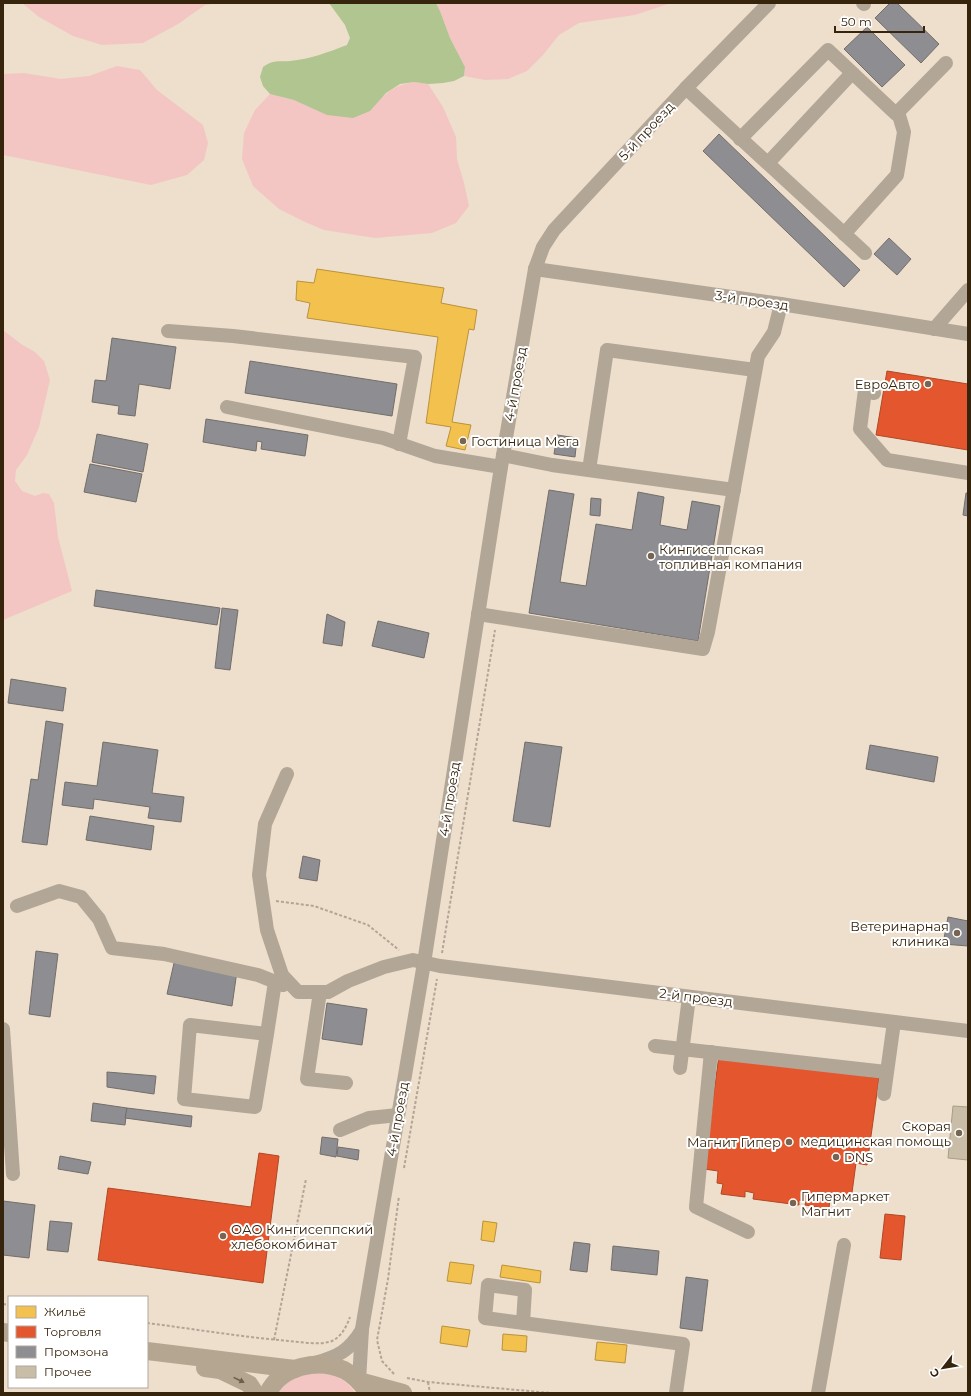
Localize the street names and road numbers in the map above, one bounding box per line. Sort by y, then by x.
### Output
street label: 5-й проезд [615,98,677,164]
street label: 3-й проезд [714,287,790,313]
street label: 4-й проезд [501,345,529,423]
street label: 4-й проезд [435,760,463,838]
street label: 2-й проезд [658,985,734,1009]
street label: 4-й проезд [383,1080,411,1158]

